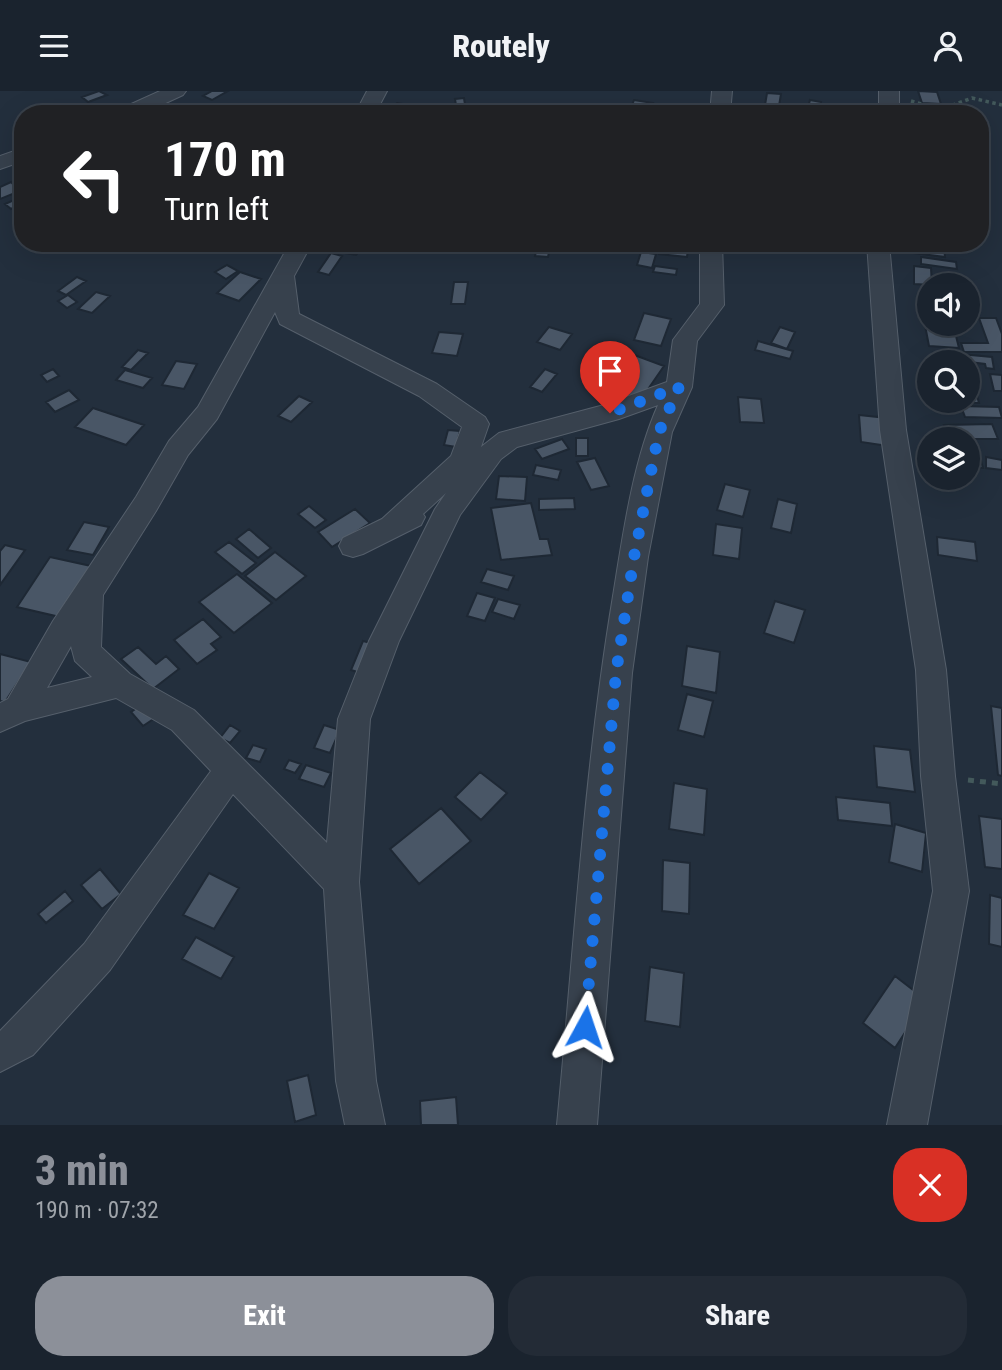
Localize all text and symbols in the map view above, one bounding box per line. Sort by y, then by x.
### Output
icon: menu [35,27,73,65]
text: Routely [452,27,550,65]
icon: person [929,27,967,65]
text: 170 m [164,131,286,188]
icon: left [49,133,140,224]
text: Turn left [164,190,269,228]
map controls [917,273,980,490]
button: sound [917,273,980,336]
pin [580,341,640,413]
button: search [917,350,980,413]
icon: arrive [591,352,629,390]
button: layers [917,427,980,490]
position arrow [548,990,622,1064]
text: 3 min [35,1146,129,1195]
button: close [893,1148,967,1222]
text: 190 m · 07:32 [35,1197,159,1224]
button: Exit [35,1276,494,1356]
button: Share [508,1276,967,1356]

